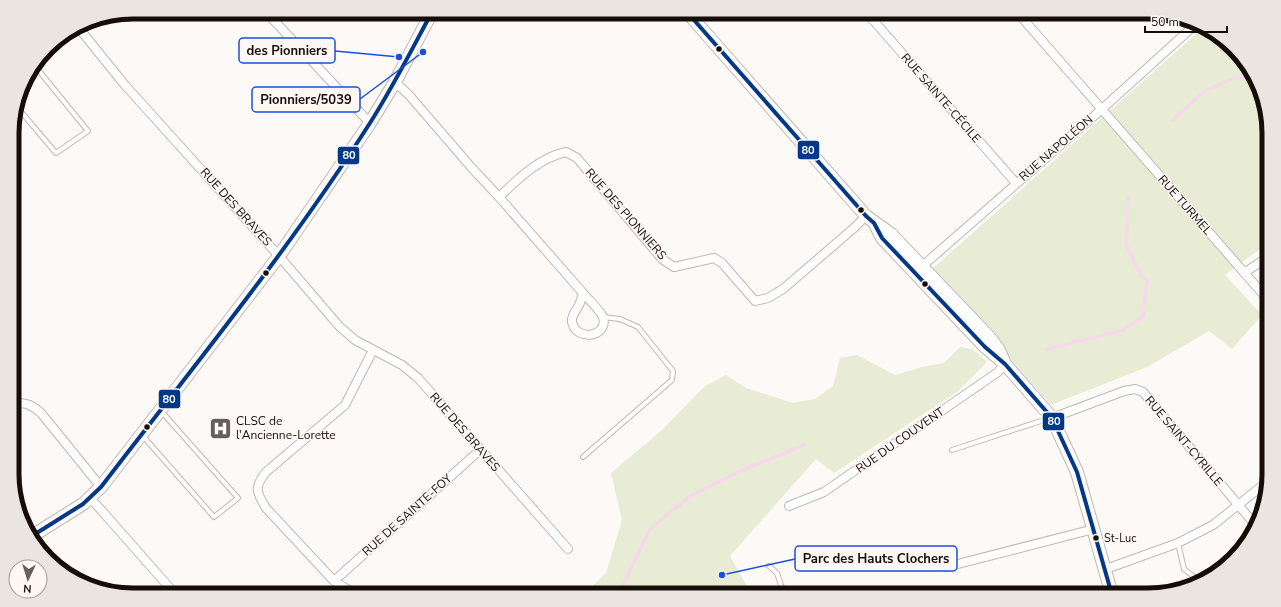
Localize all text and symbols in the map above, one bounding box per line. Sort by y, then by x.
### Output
scale bar [1145,8,1227,34]
text: 50 m [1151,14,1179,30]
callout: des Pionniers [239,38,335,63]
text: des Pionniers [247,42,327,60]
unlabelled marker [714,44,724,54]
street label: RUE SAINTE-CÉCILE [898,50,984,146]
callout: Pionniers/5039 [252,87,360,112]
text: Pionniers/5039 [260,91,352,109]
street label: RUE NAPOLÉON [1016,112,1096,184]
line badge: 80 [797,140,820,160]
text: 80 [801,143,815,158]
line badge: 80 [337,146,360,165]
text: 80 [342,148,356,163]
street label: RUE DES BRAVES [197,165,275,249]
street label: RUE DES PIONNIERS [582,165,670,263]
street label: RUE TURMEL [1154,172,1216,239]
unlabelled marker [856,205,866,215]
unlabelled marker [261,268,271,278]
unlabelled marker [920,279,930,289]
line badge: 80 [158,389,181,409]
street label: RUE DES BRAVES [426,389,504,475]
text: 80 [162,392,176,407]
street label: RUE SAINT-CYRILLE [1142,393,1226,489]
street label: RUE DU COUVENT [853,403,948,477]
line badge: 80 [1042,412,1065,431]
place label: CLSC de l'Ancienne-Lorette [236,413,336,443]
text: 80 [1047,414,1061,429]
hospital icon: CLSC de l'Ancienne-Lorette [208,415,234,441]
unlabelled marker [142,422,152,432]
street label: RUE DE SAINTE-FOY [359,470,456,560]
place label: St-Luc [1104,531,1136,546]
marker: St-Luc [1091,533,1101,543]
callout: Parc des Hauts Clochers [795,546,957,571]
text: Parc des Hauts Clochers [803,550,949,568]
north arrow [8,559,48,599]
text: N [23,581,32,596]

